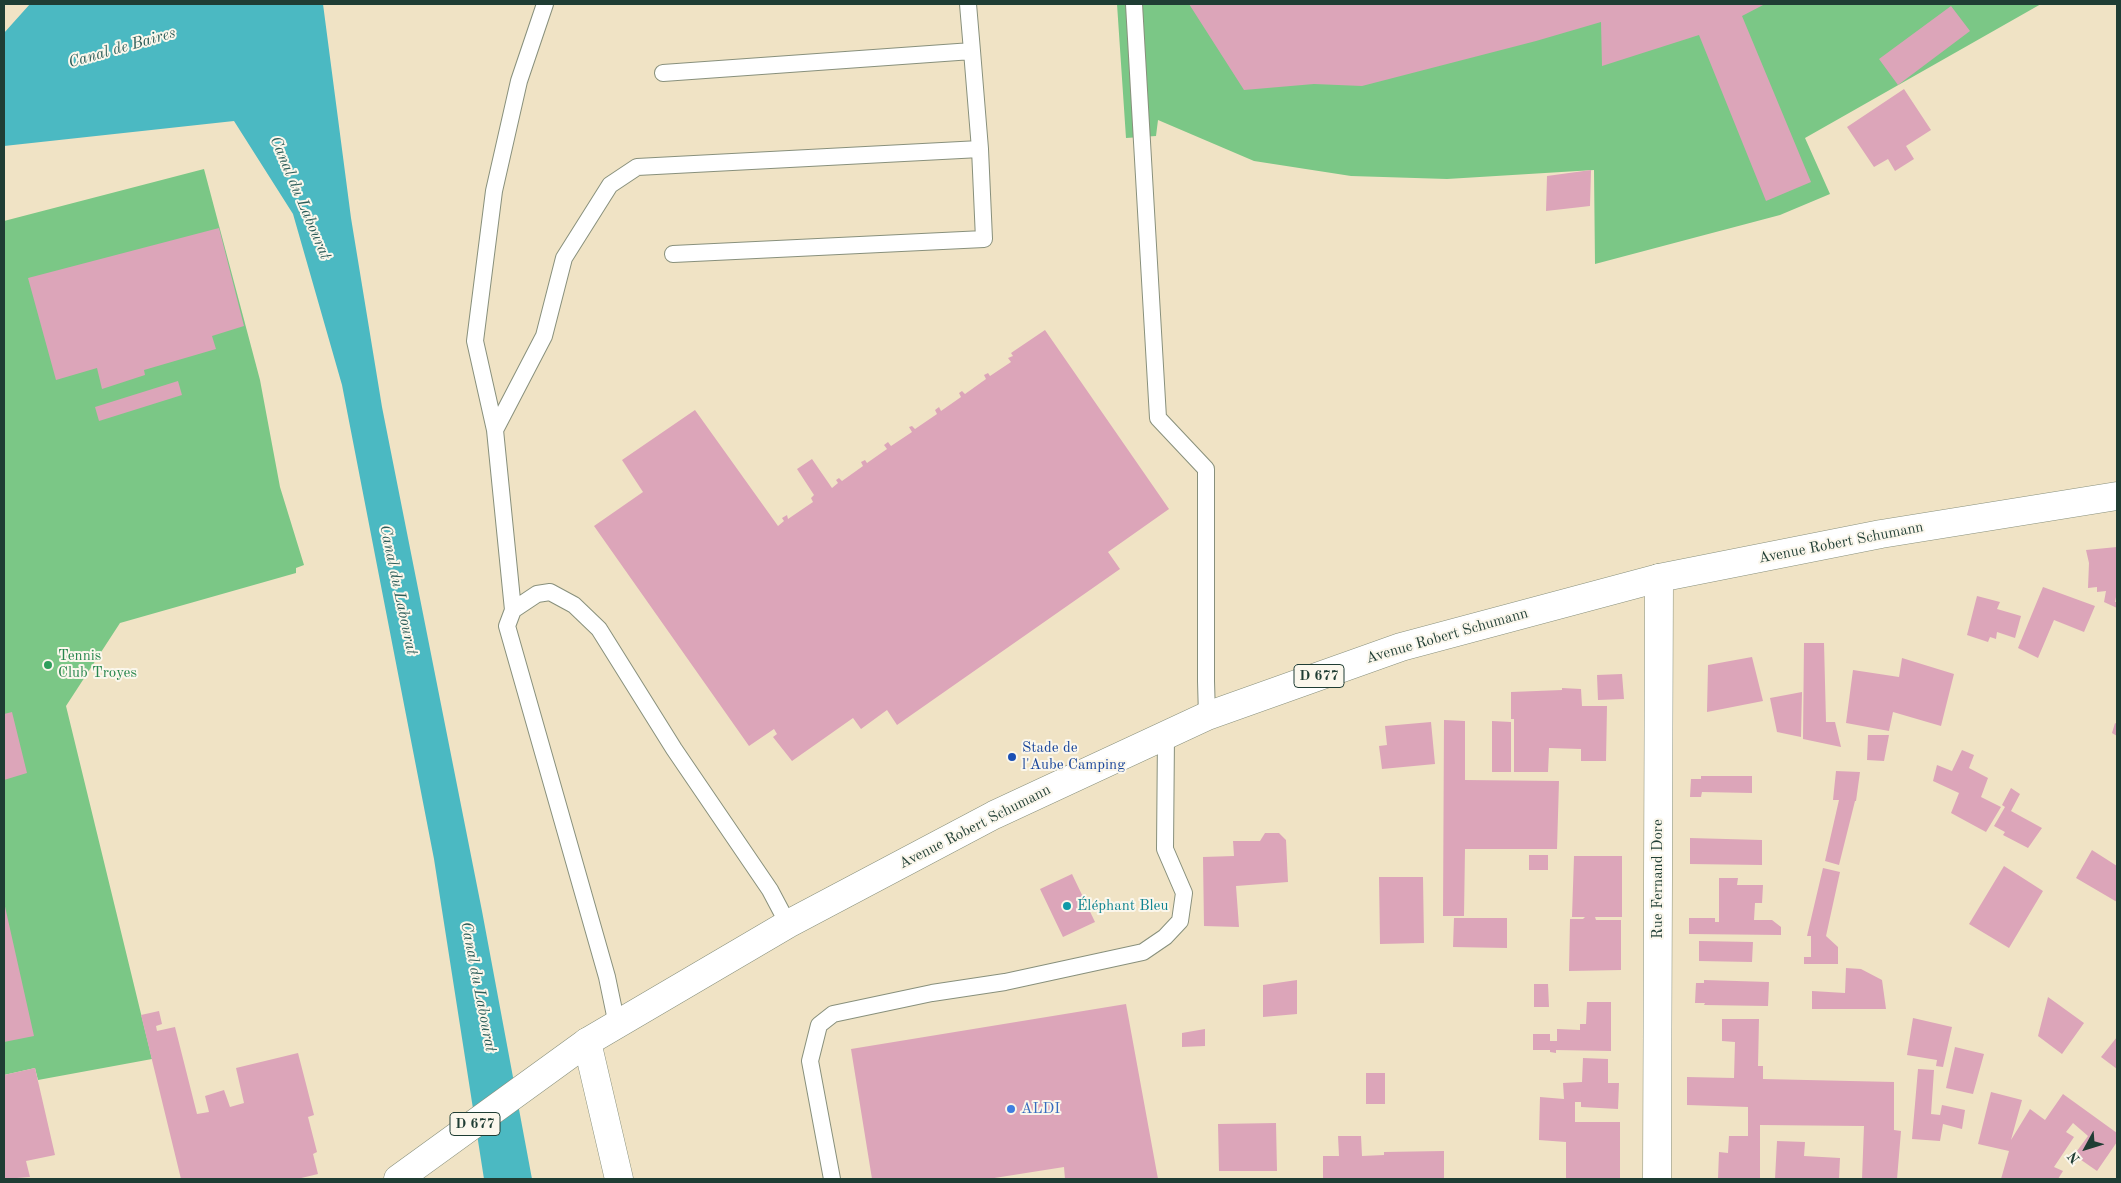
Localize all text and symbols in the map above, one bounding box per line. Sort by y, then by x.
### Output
water label: Canal de Baires [66,24,178,72]
water label: Canal du Labourat [265,133,335,263]
street label: Avenue Robert Schumann [1757,518,1925,568]
water label: Canal du Labourat [375,523,421,657]
street label: Avenue Robert Schumann [1364,604,1530,668]
place label: Tennis Club Troyes [58,647,137,682]
marker: Tennis Club Troyes [42,659,54,671]
road number: D 677 [1294,664,1344,688]
place label: Stade de l'Aube Camping [1022,739,1125,774]
marker: Stade de l'Aube Camping [1006,751,1018,763]
street label: Avenue Robert Schumann [896,781,1054,873]
street label: Rue Fernand Dore [1649,819,1667,939]
place label: Éléphant Bleu [1077,897,1168,915]
marker: Éléphant Bleu [1061,900,1073,912]
water label: Canal du Labourat [456,920,500,1054]
place label: ALDI [1021,1100,1060,1118]
marker: ALDI [1005,1103,1017,1115]
road number: D 677 [450,1112,500,1136]
north arrow [2061,1123,2111,1173]
text: N [2066,1149,2083,1166]

